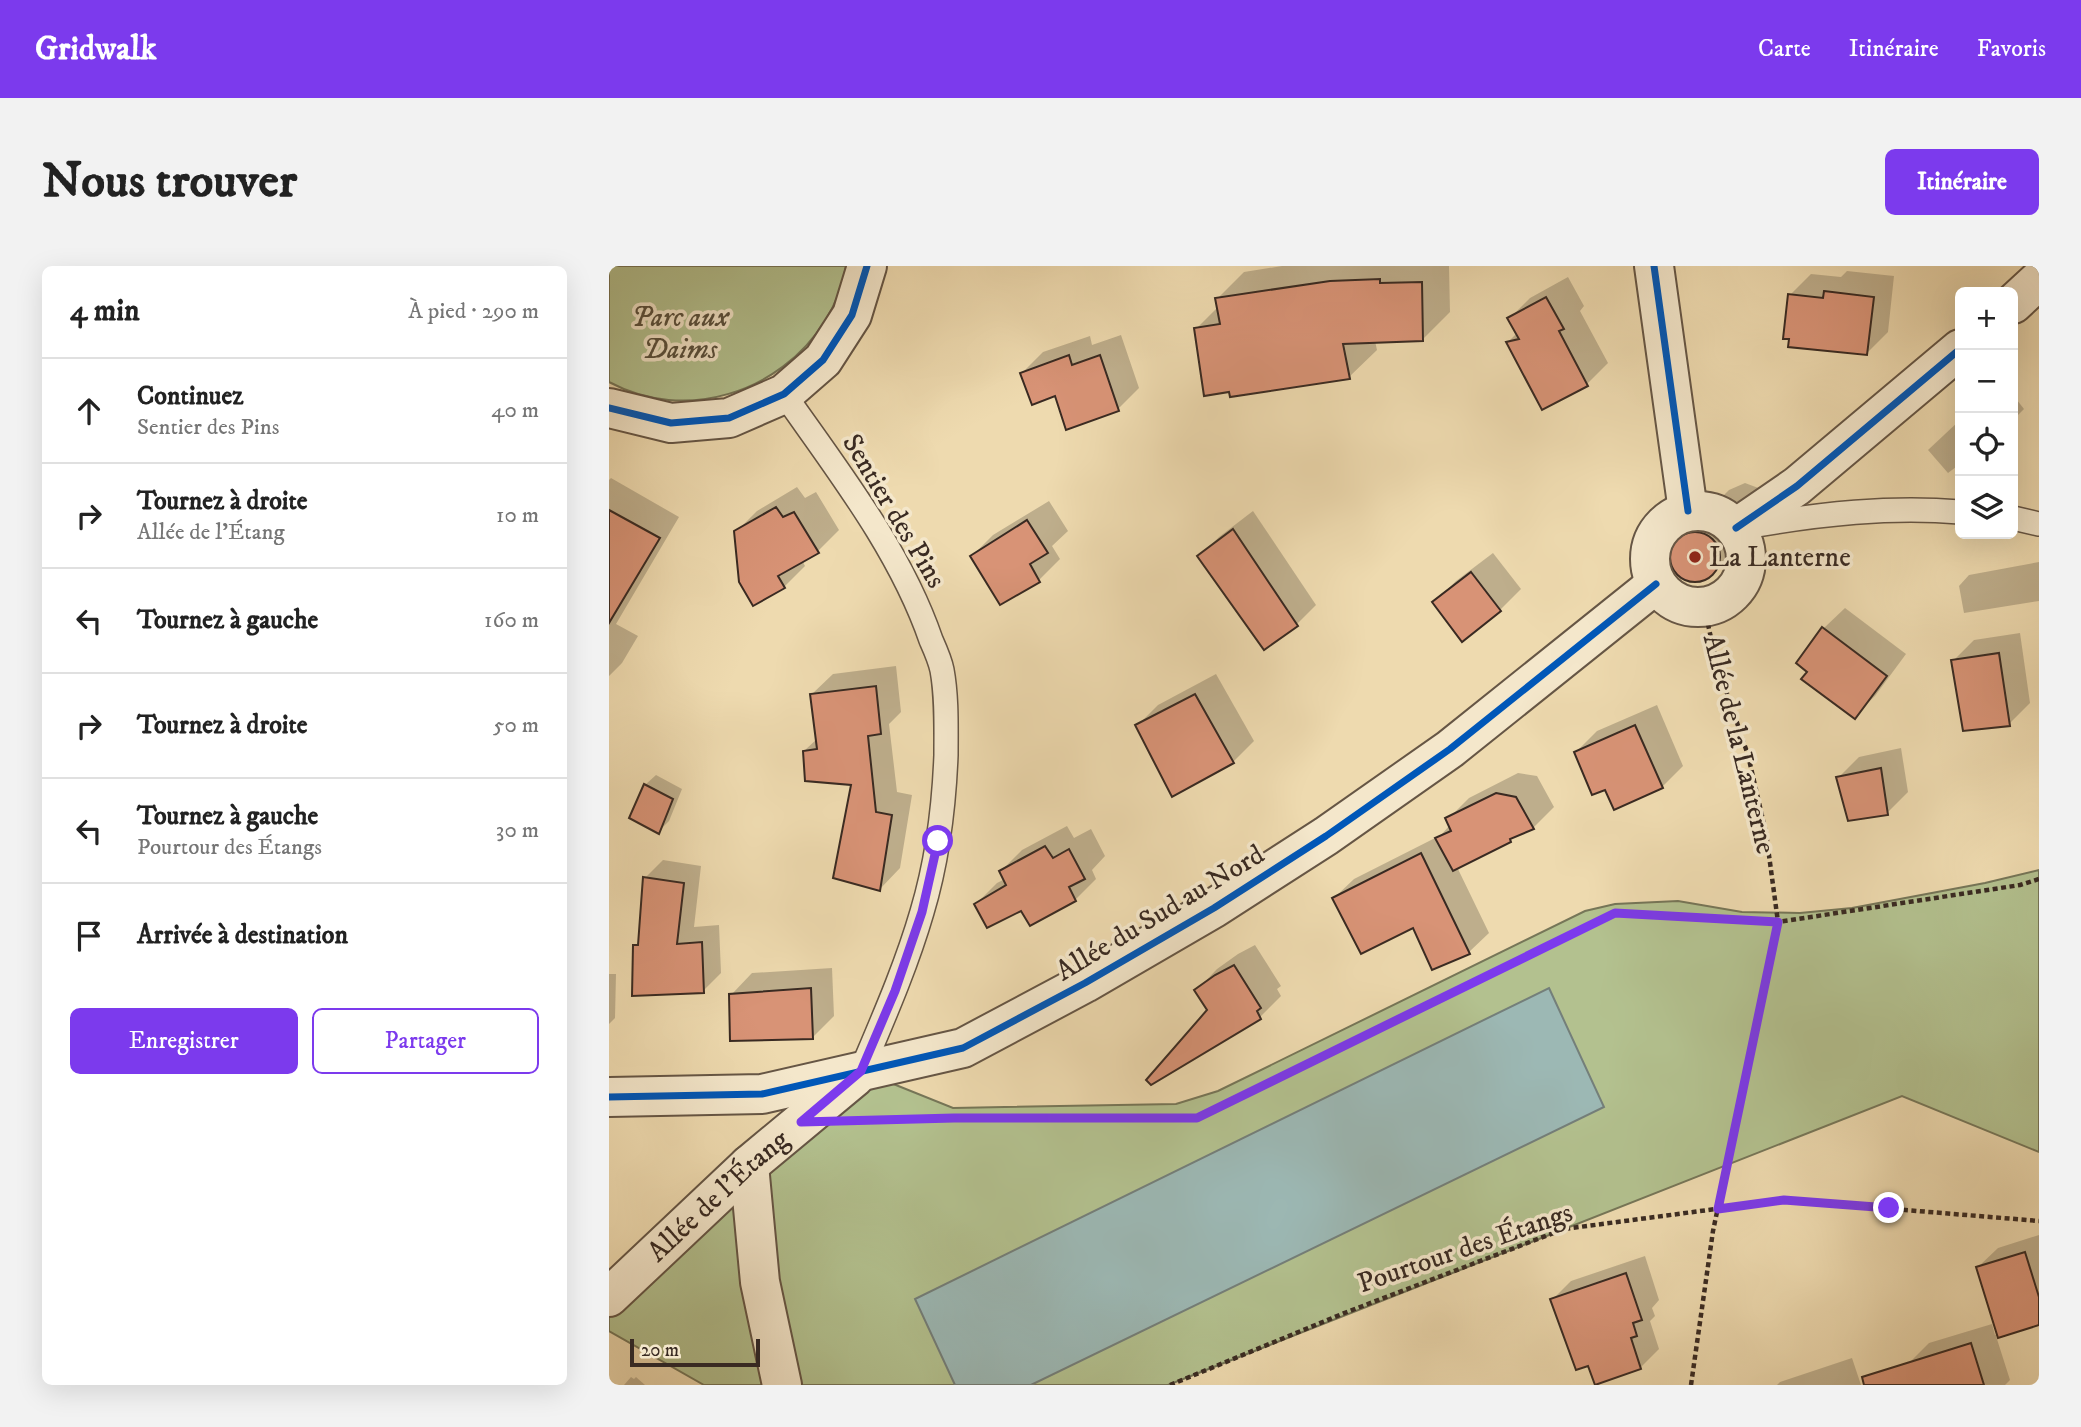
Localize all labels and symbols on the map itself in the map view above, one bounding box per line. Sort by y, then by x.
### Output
park label: Parc aux Daims [632,300,731,367]
street label: Sentier des Pins [834,428,954,594]
place label: La Lanterne [1709,540,1851,575]
marker: La Lanterne [1687,549,1703,565]
street label: Allée de la Lanterne [1695,630,1783,858]
route start [922,825,953,856]
street label: Allée du Sud au Nord [1049,837,1271,989]
street label: Allée de l'Étang [640,1122,796,1269]
route end [1873,1192,1904,1223]
street label: Pourtour des Étangs [1353,1195,1577,1301]
scale bar [630,1336,759,1368]

